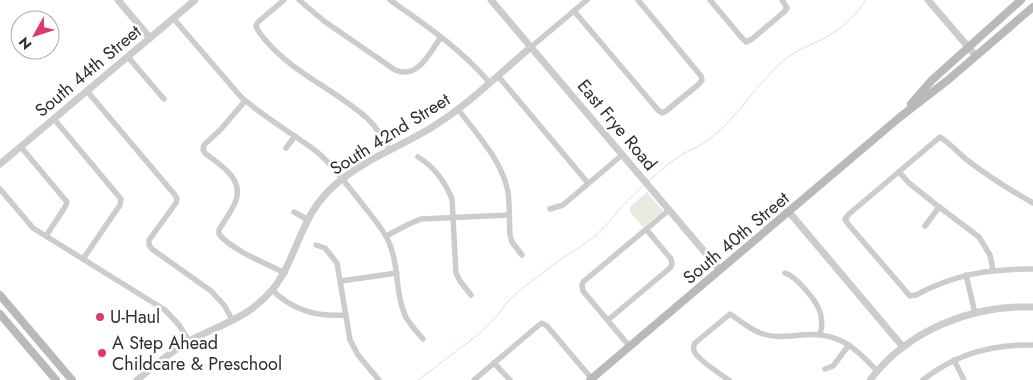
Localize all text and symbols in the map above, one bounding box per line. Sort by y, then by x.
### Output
north arrow [10,10,60,60]
street label: South 44th Street [29,18,147,123]
text: N [14,33,36,54]
street label: East Frye Road [571,74,663,176]
street label: South 42nd Street [325,86,456,181]
street label: South 40th Street [677,185,795,290]
place label: U-Haul [110,304,160,330]
marker: U-Haul [94,311,106,323]
place label: A Step Ahead Childcare & Preschool [112,330,282,377]
marker: A Step Ahead Childcare & Preschool [96,347,108,359]

